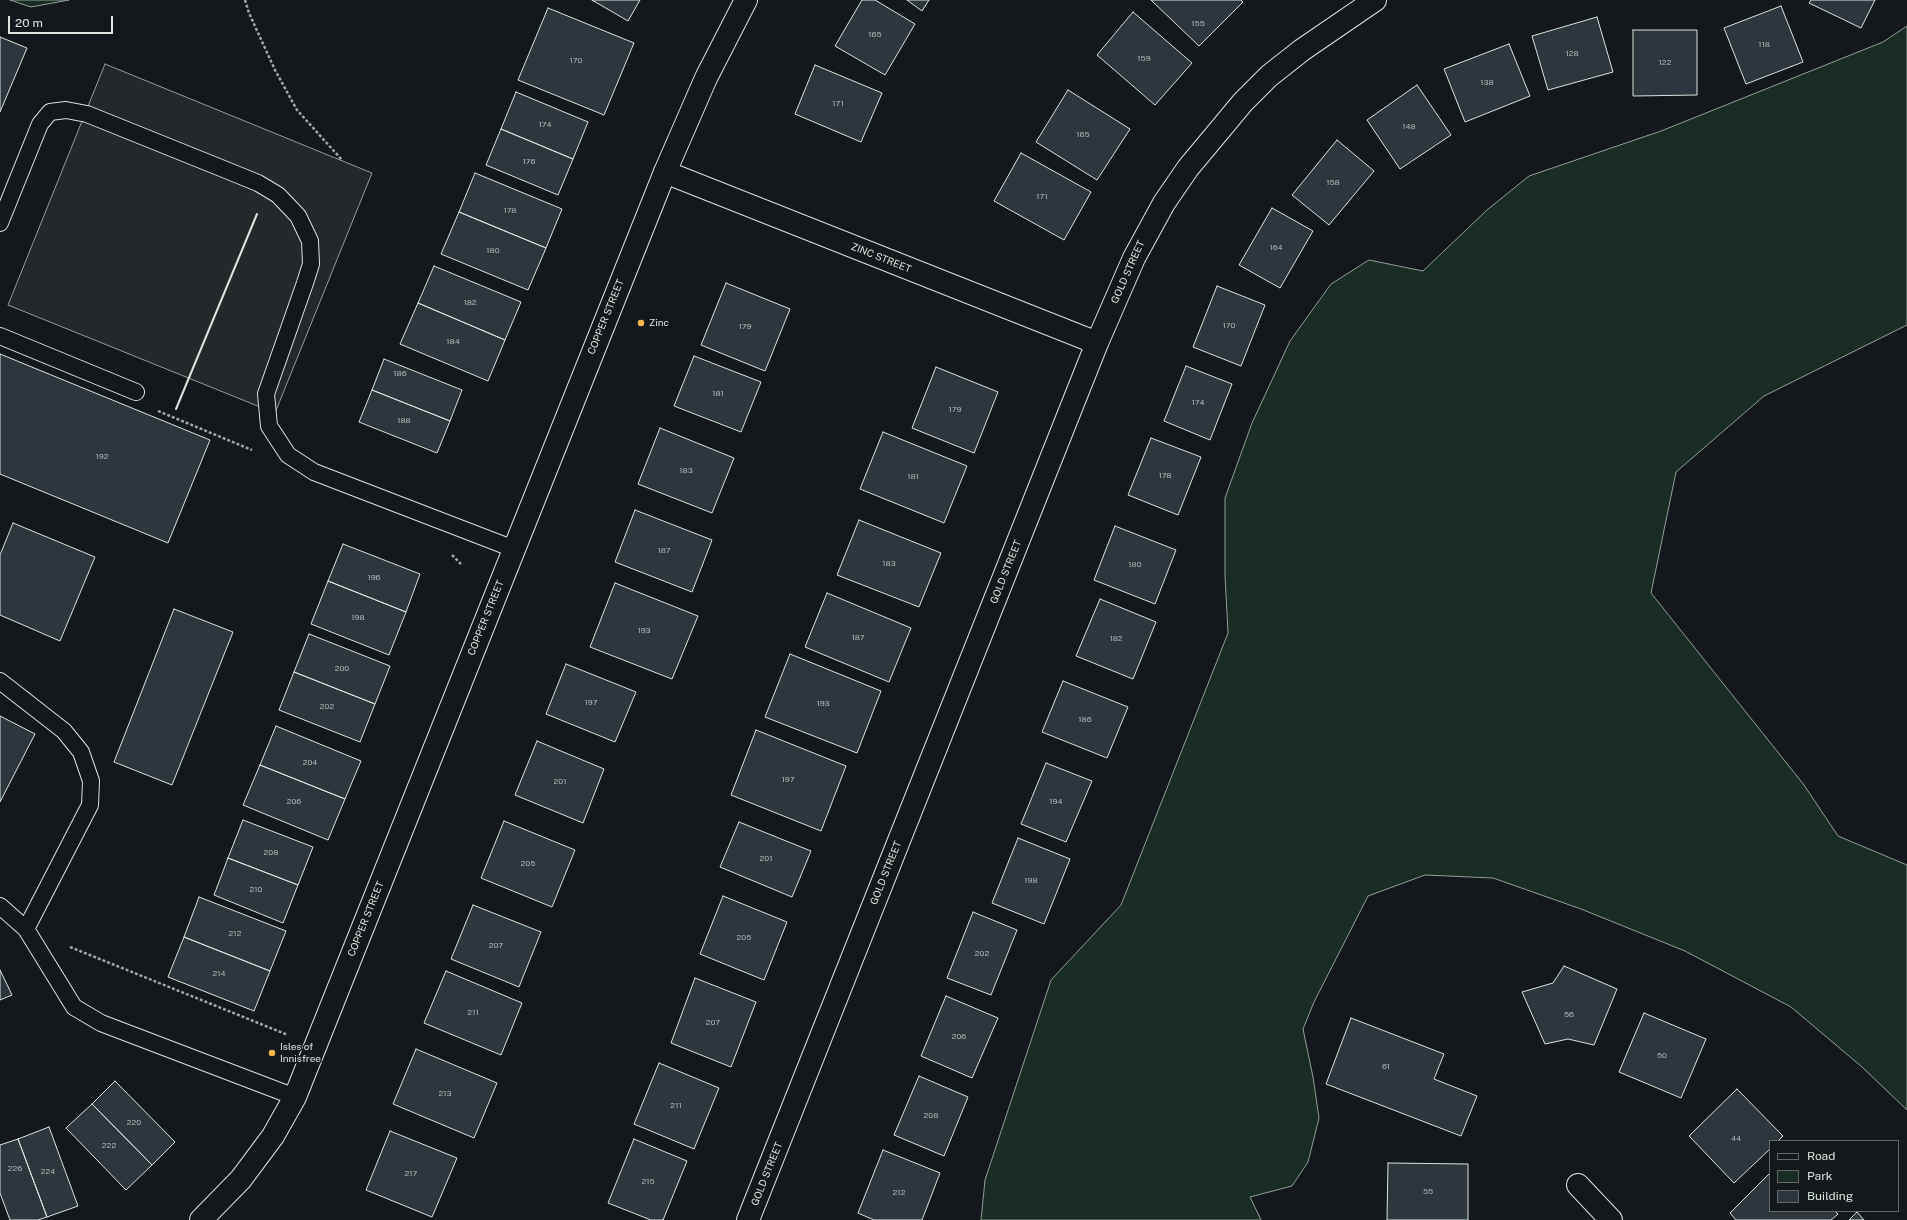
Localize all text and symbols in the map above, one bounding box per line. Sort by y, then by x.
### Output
scale bar [10,8,115,34]
text: 20 m [15,16,43,30]
house number: 155 [1191,19,1205,29]
house number: 165 [868,30,882,40]
house number: 118 [1758,40,1770,50]
house number: 128 [1565,49,1579,59]
house number: 159 [1137,54,1151,64]
house number: 170 [570,56,582,66]
house number: 122 [1659,58,1671,68]
house number: 138 [1480,78,1494,88]
house number: 171 [832,99,844,109]
house number: 174 [539,120,551,130]
house number: 148 [1402,122,1416,132]
house number: 165 [1076,130,1090,140]
house number: 176 [523,157,535,167]
house number: 158 [1326,178,1340,188]
house number: 171 [1036,192,1048,202]
house number: 178 [503,206,517,216]
street label: GOLD STREET [1109,239,1147,305]
street label: ZINC STREET [849,240,913,276]
house number: 164 [1269,243,1283,253]
house number: 180 [486,246,500,256]
street label: COPPER STREET [585,278,627,356]
house number: 182 [463,298,477,308]
place label: Zinc [649,317,669,329]
marker: Zinc [636,318,646,328]
house number: 170 [1223,321,1235,331]
house number: 179 [739,322,751,332]
house number: 184 [446,337,460,347]
house number: 186 [393,369,407,379]
house number: 181 [712,389,724,399]
house number: 174 [1192,398,1204,408]
house number: 179 [949,405,961,415]
house number: 188 [397,416,411,426]
house number: 192 [95,452,109,462]
house number: 183 [679,466,693,476]
house number: 178 [1158,471,1172,481]
house number: 181 [907,472,919,482]
street label: GOLD STREET [988,538,1024,606]
house number: 187 [657,546,671,556]
house number: 183 [882,559,896,569]
house number: 180 [1128,560,1142,570]
house number: 196 [367,573,381,583]
street label: COPPER STREET [465,579,507,657]
house number: 198 [351,613,365,623]
house number: 193 [637,626,651,636]
house number: 187 [851,633,865,643]
house number: 182 [1109,634,1123,644]
house number: 200 [335,664,349,674]
house number: 197 [585,698,597,708]
house number: 193 [816,699,830,709]
house number: 202 [320,702,334,712]
house number: 186 [1078,715,1092,725]
house number: 204 [303,758,317,768]
house number: 197 [782,775,794,785]
house number: 201 [554,777,566,787]
house number: 206 [287,797,301,807]
house number: 194 [1049,797,1063,807]
street label: GOLD STREET [868,839,904,907]
house number: 208 [264,848,278,858]
house number: 201 [760,854,772,864]
house number: 205 [521,859,535,869]
house number: 198 [1024,876,1038,886]
street label: COPPER STREET [345,880,387,958]
house number: 210 [250,885,262,895]
house number: 212 [229,929,241,939]
house number: 205 [737,933,751,943]
house number: 207 [489,941,503,951]
house number: 202 [975,949,989,959]
house number: 214 [212,969,226,979]
house number: 211 [467,1008,479,1018]
house number: 56 [1564,1010,1574,1020]
house number: 207 [706,1018,720,1028]
house number: 206 [952,1032,966,1042]
place label: Isles of Innisfree [280,1041,321,1064]
marker: Isles of Innisfree [267,1048,277,1058]
house number: 50 [1657,1051,1667,1061]
house number: 61 [1382,1062,1390,1072]
house number: 213 [438,1089,452,1099]
house number: 211 [670,1101,682,1111]
house number: 208 [924,1111,938,1121]
house number: 220 [127,1118,141,1128]
house number: 44 [1731,1134,1741,1144]
street label: GOLD STREET [749,1140,785,1208]
legend [1769,1140,1899,1212]
house number: 222 [102,1141,116,1151]
text: Road [1807,1149,1835,1163]
house number: 226 [8,1164,22,1174]
house number: 224 [41,1167,55,1177]
house number: 217 [405,1169,417,1179]
text: Park [1807,1169,1833,1183]
house number: 215 [641,1177,655,1187]
house number: 55 [1423,1187,1433,1197]
house number: 212 [893,1188,905,1198]
text: Building [1807,1189,1853,1203]

